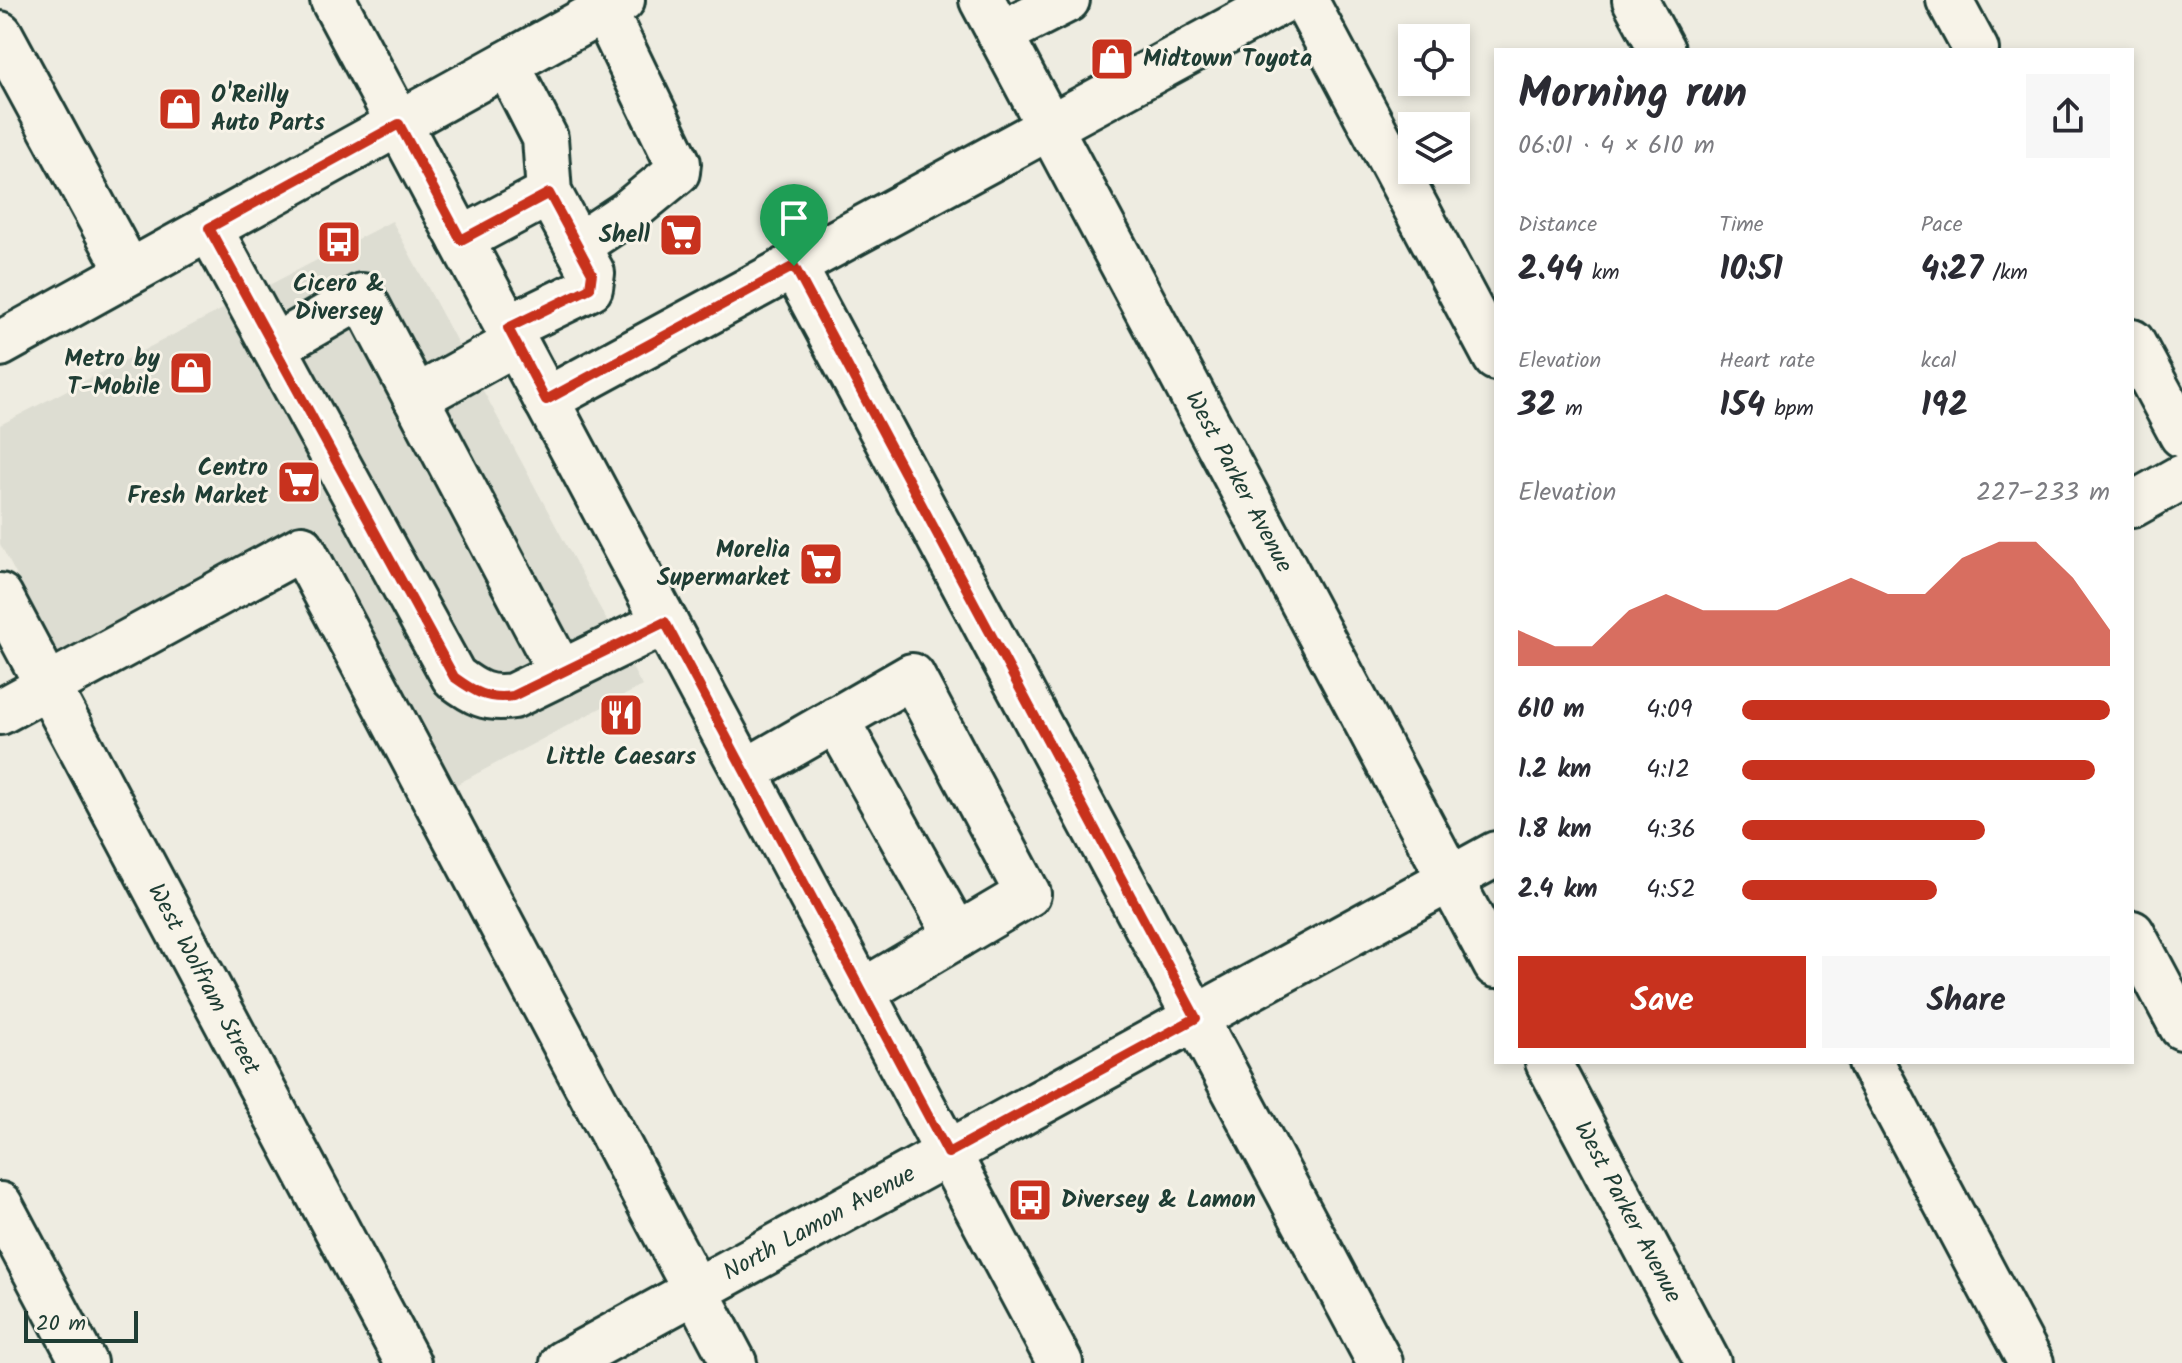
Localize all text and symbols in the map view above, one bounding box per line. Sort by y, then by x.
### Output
map controls [1398,24,1470,184]
button: locate [1398,24,1470,96]
shop icon: Midtown Toyota [1088,35,1136,83]
place label: Midtown Toyota [1143,40,1312,79]
text: Morning run [1518,60,1747,130]
button: share [2026,74,2110,158]
place label: O'Reilly Auto Parts [211,76,325,143]
shop icon: O'Reilly Auto Parts [156,85,204,133]
button: layers [1398,112,1470,184]
text: 06:01 · 4 × 610 m [1518,125,1715,167]
pin [760,184,828,266]
icon: arrive [772,196,816,240]
text: Distance [1518,208,1597,243]
text: Time [1719,208,1764,243]
text: Pace [1921,208,1963,243]
supermarket icon: Shell [657,211,705,259]
place label: Shell [599,216,651,255]
bus stop icon: Cicero & Diversey [315,218,363,266]
text: 2.44 [1518,243,1583,297]
text: 10:51 [1719,243,1783,297]
text: 4:27 [1921,243,1983,297]
text: km [1583,256,1620,291]
text: /km [1983,256,2028,291]
place label: Cicero & Diversey [293,265,385,332]
place label: Metro by T-Mobile [64,340,161,407]
text: Elevation [1518,344,1601,379]
text: Heart rate [1719,344,1815,379]
text: kcal [1921,344,1956,379]
shop icon: Metro by T-Mobile [167,349,215,397]
text: 32 [1518,379,1556,433]
text: 154 [1719,379,1765,433]
text: 192 [1921,379,1968,433]
street label: West Parker Avenue [1174,384,1303,580]
text: m [1556,392,1583,427]
text: bpm [1765,392,1814,427]
place label: Centro Fresh Market [127,449,269,516]
supermarket icon: Centro Fresh Market [275,458,323,506]
text: Elevation [1518,472,1616,514]
text: 227–233 m [1976,472,2110,514]
place label: Morelia Supermarket [657,531,791,598]
supermarket icon: Morelia Supermarket [797,540,845,588]
text: 610 m [1518,689,1585,731]
text: 4:09 [1646,689,1692,731]
restaurant icon: Little Caesars [597,691,645,739]
place label: Little Caesars [546,738,696,777]
text: 1.2 km [1518,749,1591,791]
text: 4:12 [1646,749,1690,791]
text: 1.8 km [1518,809,1591,851]
text: 4:36 [1646,809,1696,851]
text: 2.4 km [1518,869,1598,911]
text: 4:52 [1646,869,1696,911]
street label: West Wolfram Street [137,876,271,1083]
button: Save [1518,956,1806,1048]
button: Share [1822,956,2110,1048]
street label: West Parker Avenue [1563,1114,1692,1310]
street label: North Lamon Avenue [716,1155,923,1292]
bus stop icon: Diversey & Lamon [1006,1176,1054,1224]
place label: Diversey & Lamon [1061,1181,1256,1220]
scale bar [24,1307,138,1343]
text: 20 m [36,1307,86,1342]

